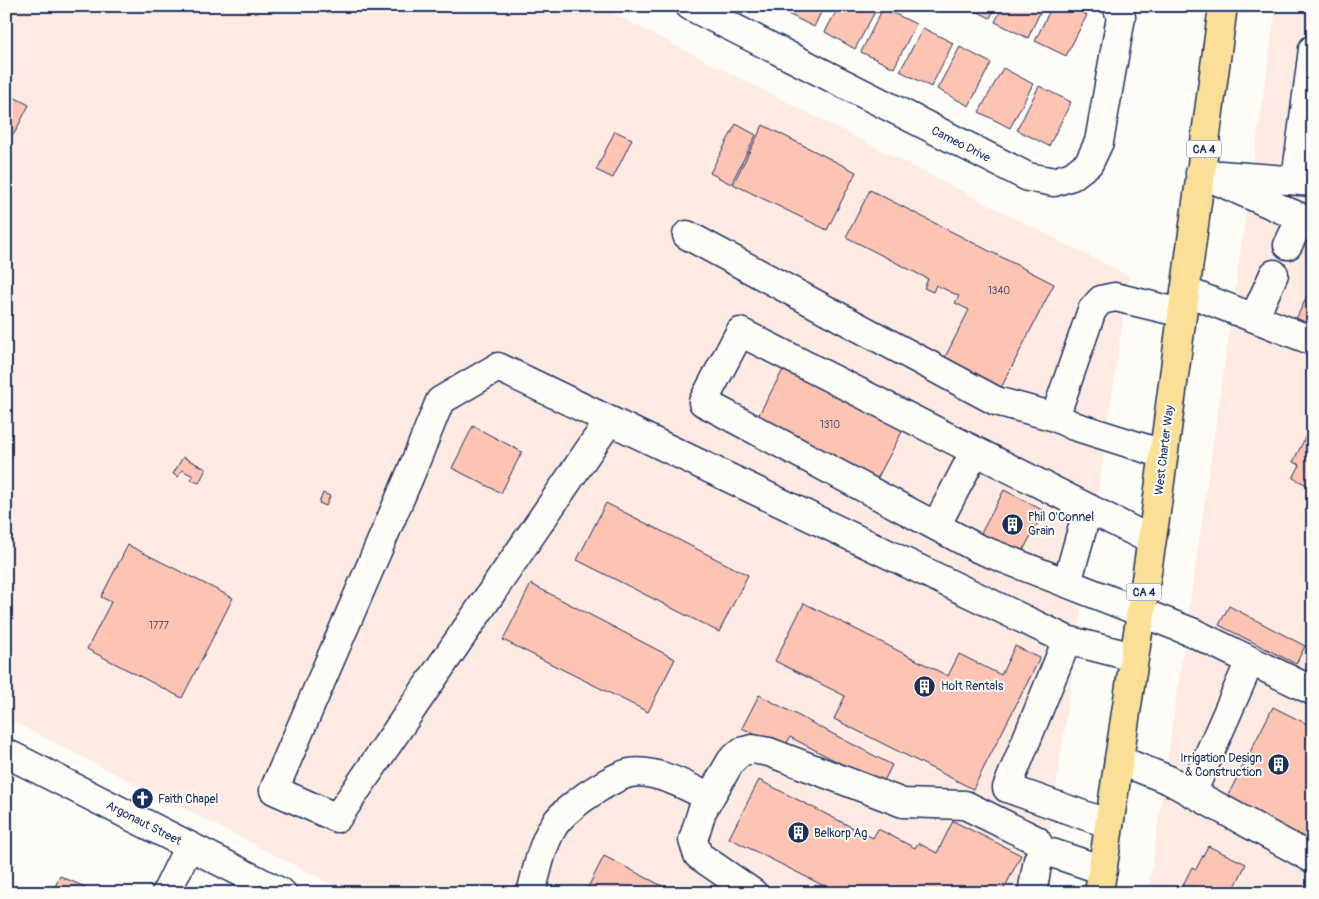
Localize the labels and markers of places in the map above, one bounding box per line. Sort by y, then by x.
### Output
place label: Phil O'Connel Grain [1028,510,1094,539]
building icon: Phil O'Connel Grain [1000,512,1024,536]
building icon: Holt Rentals [913,674,937,698]
place label: Holt Rentals [941,679,1004,694]
place label: Irrigation Design & Construction [1180,751,1262,780]
building icon: Irrigation Design & Construction [1266,753,1290,777]
church icon: Faith Chapel [130,787,154,811]
place label: Faith Chapel [158,792,218,807]
building icon: Belkorp Ag [786,821,810,845]
place label: Belkorp Ag [814,826,867,841]

